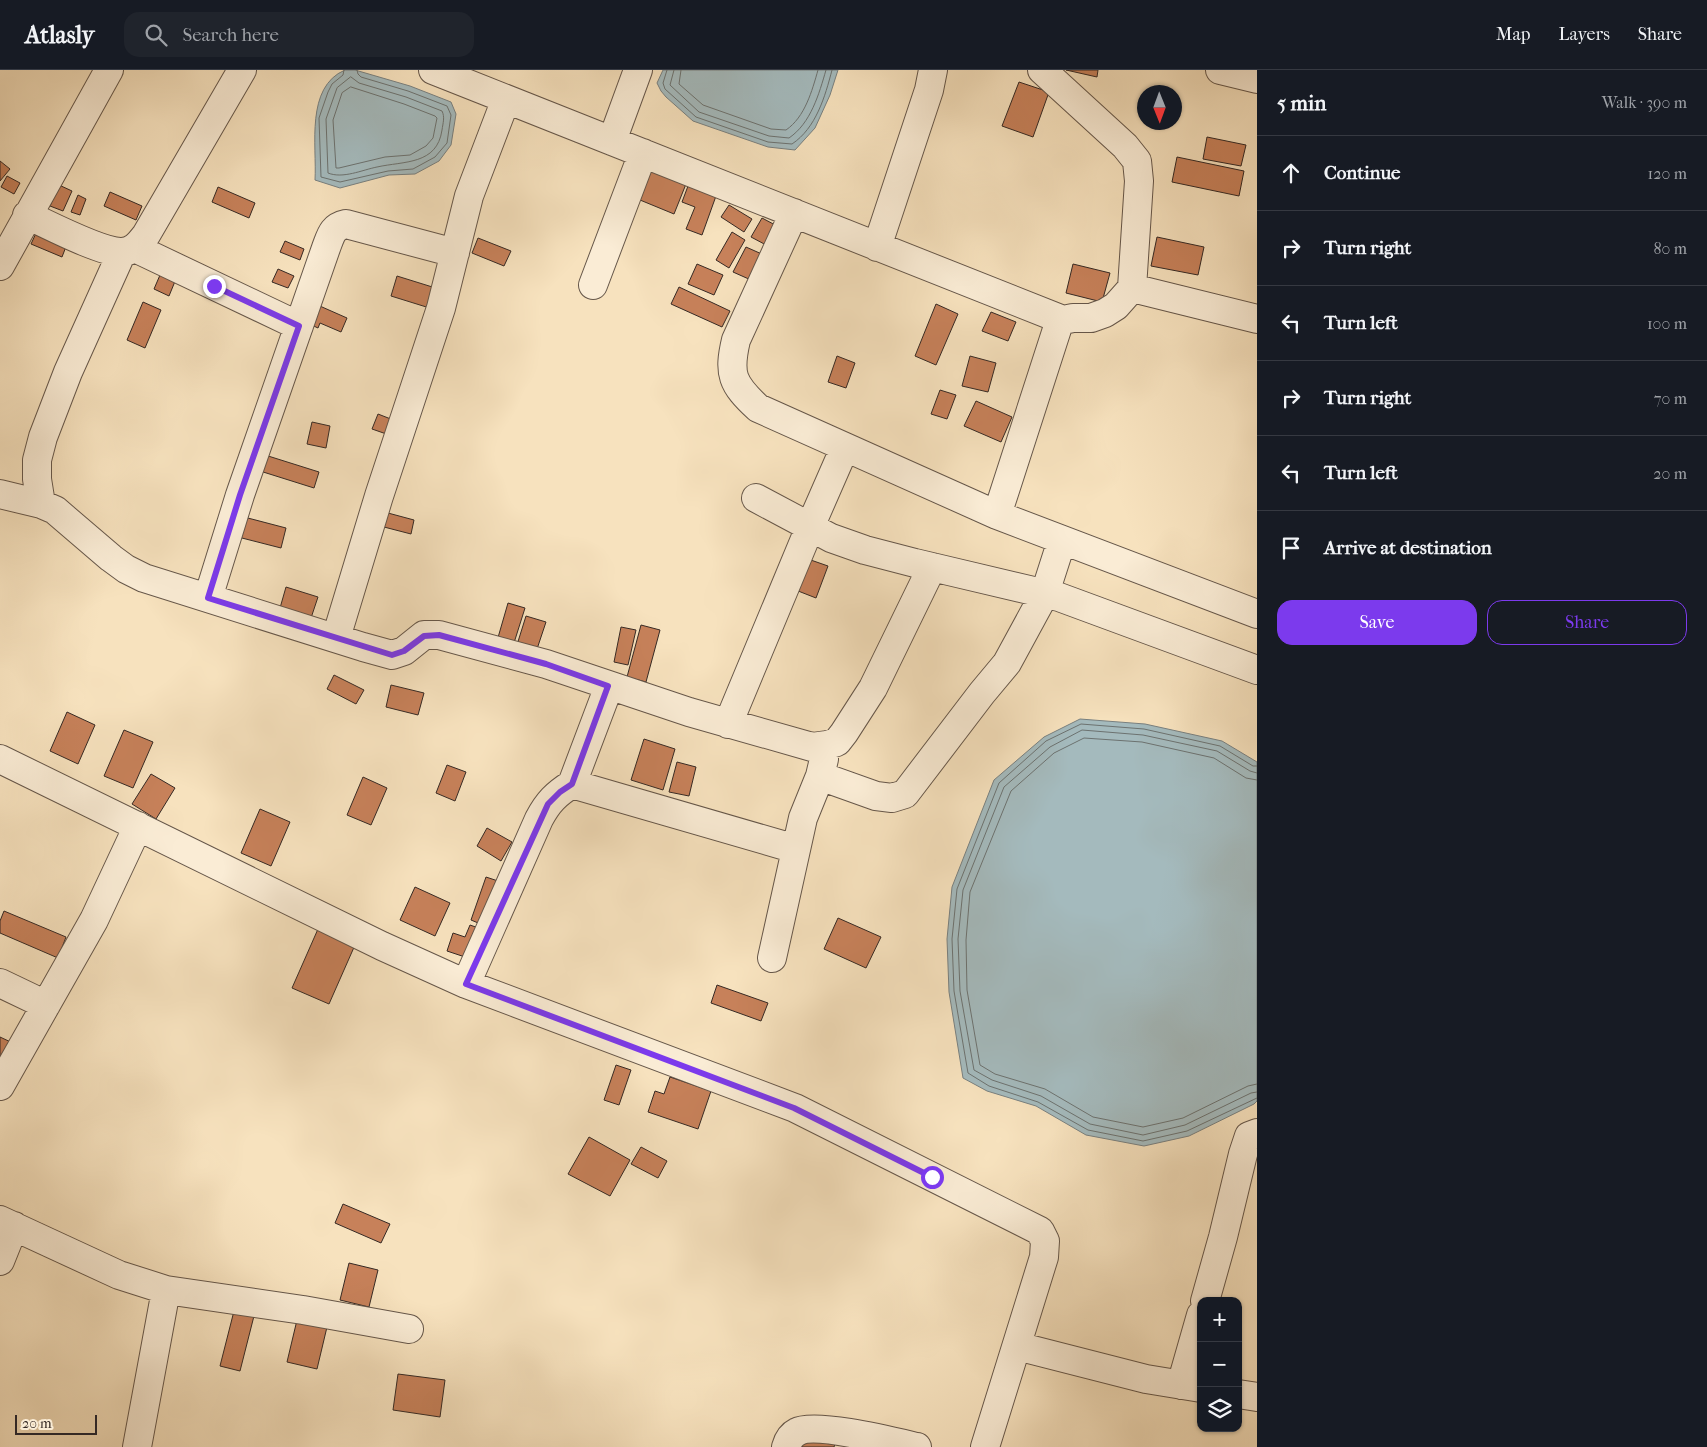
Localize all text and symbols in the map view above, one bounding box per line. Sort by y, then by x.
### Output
search box [124,12,474,57]
text: Atlasly [25,21,94,49]
icon: search [142,21,170,49]
text: Search here [182,24,279,46]
text: Map [1496,24,1530,45]
text: Layers [1558,24,1610,45]
text: Share [1638,24,1682,45]
north arrow [1137,85,1182,130]
text: 5 min [1277,91,1326,115]
text: Walk · 390 m [1602,93,1687,112]
icon: ahead [1277,159,1305,187]
text: Continue [1324,162,1400,184]
text: 120 m [1648,164,1687,183]
icon: right [1277,234,1305,262]
text: Turn right [1324,237,1411,259]
text: 80 m [1653,239,1687,258]
route end [203,275,226,298]
icon: left [1277,309,1305,337]
text: Turn left [1324,312,1398,334]
text: 100 m [1647,314,1687,333]
icon: right [1277,384,1305,412]
text: Turn right [1324,387,1411,409]
text: 70 m [1654,389,1687,408]
icon: left [1277,459,1305,487]
text: Turn left [1324,462,1398,484]
text: 20 m [1653,464,1687,483]
icon: arrive [1277,534,1305,562]
text: Arrive at destination [1324,537,1492,559]
button: Save [1277,600,1477,645]
button: Share [1487,600,1687,645]
route start [921,1166,944,1189]
map controls [1197,1297,1242,1432]
button: + [1197,1297,1242,1342]
button: − [1197,1342,1242,1387]
button: layers [1197,1387,1242,1432]
scale bar [15,1412,98,1435]
text: 20 m [22,1415,52,1432]

